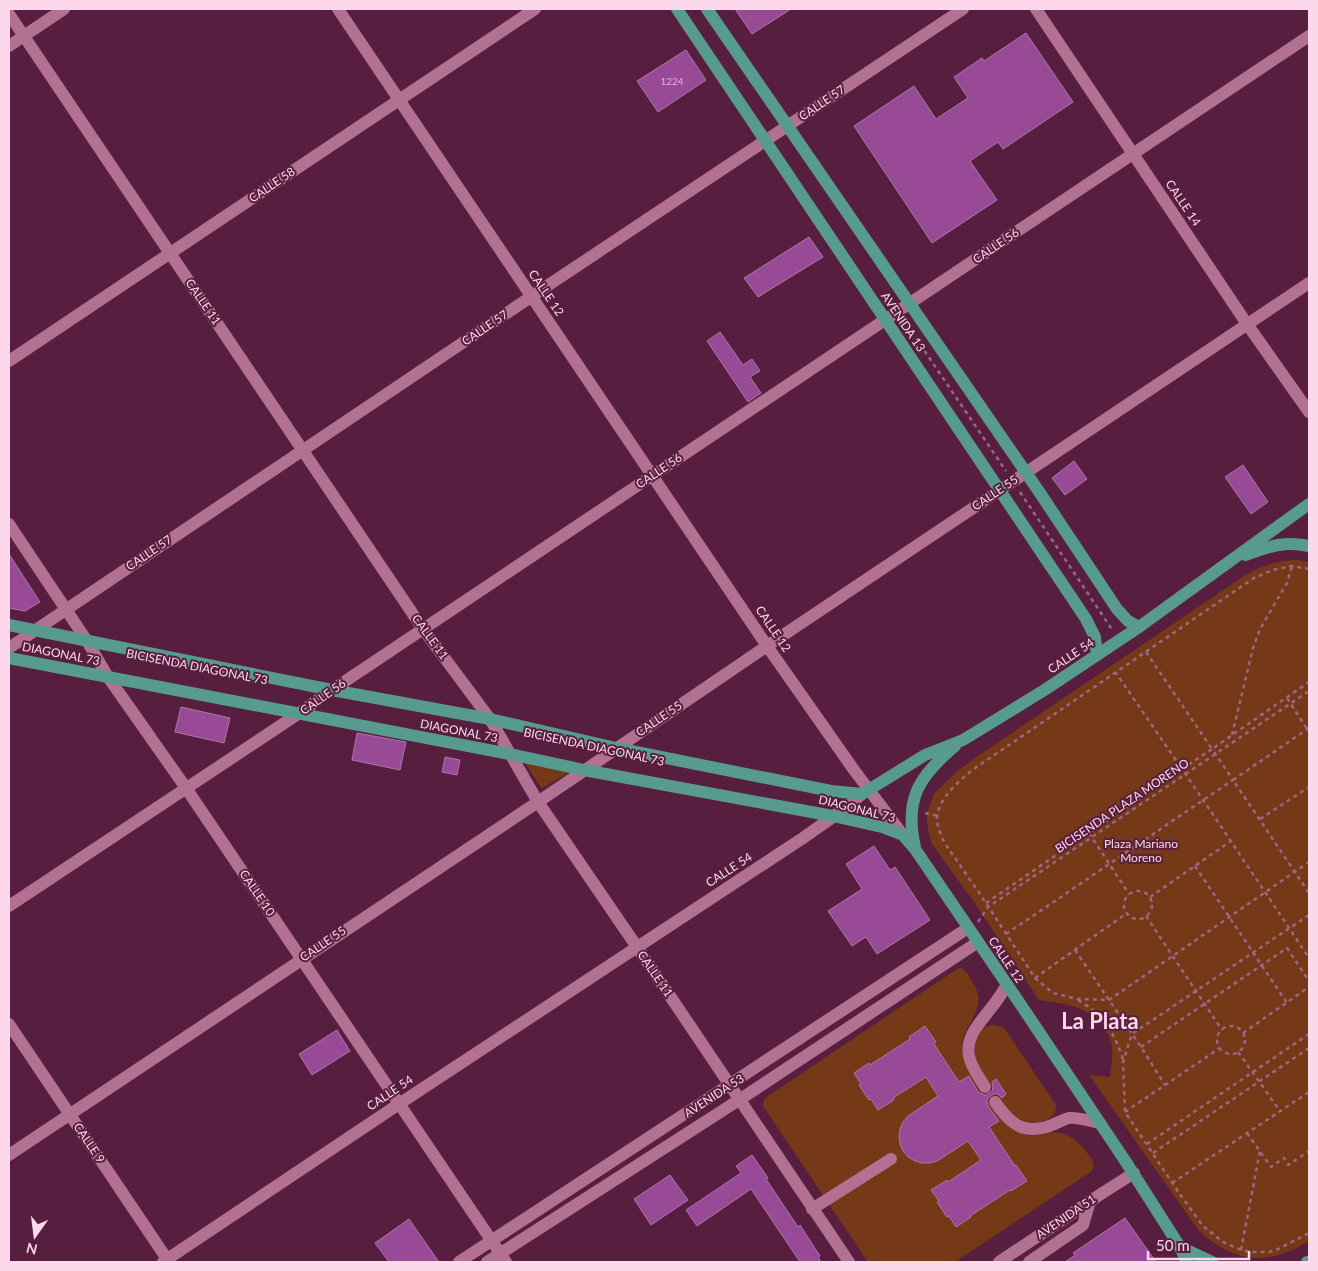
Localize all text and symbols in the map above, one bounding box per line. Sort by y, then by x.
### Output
house number: 1224 [660,75,684,87]
street label: CALLE 57 [796,82,848,123]
street label: CALLE 58 [246,164,298,205]
street label: CALLE 14 [1163,177,1204,229]
street label: CALLE 56 [970,225,1022,266]
street label: CALLE 12 [526,267,567,319]
street label: CALLE 11 [183,276,224,328]
street label: AVENIDA 13 [878,289,929,354]
street label: CALLE 57 [459,307,511,348]
street label: CALLE 56 [633,450,685,491]
street label: CALLE 55 [969,472,1021,513]
street label: CALLE 57 [123,532,175,573]
street label: CALLE 12 [753,603,794,655]
street label: CALLE 11 [409,611,452,662]
street label: CALLE 54 [1045,635,1097,676]
street label: DIAGONAL 73 [21,639,101,668]
street label: BICISENDA DIAGONAL 73 [125,645,269,688]
street label: CALLE 56 [297,675,349,718]
street label: CALLE 55 [633,698,685,739]
street label: DIAGONAL 73 [419,716,499,745]
street label: BICISENDA DIAGONAL 73 [522,724,666,769]
street label: BICISENDA PLAZA MORENO [1052,755,1192,856]
street label: DIAGONAL 73 [817,792,897,825]
park label: Plaza Mariano Moreno [1104,836,1178,865]
street label: CALLE 54 [703,849,755,890]
street label: CALLE 10 [237,867,278,919]
street label: CALLE 55 [297,923,349,964]
street label: CALLE 12 [986,934,1027,986]
street label: CALLE 11 [635,948,676,1000]
district label: La Plata [1061,1007,1139,1034]
street label: AVENIDA 53 [681,1071,747,1121]
street label: CALLE 54 [364,1072,416,1113]
street label: CALLE 9 [70,1120,108,1166]
street label: AVENIDA 51 [1033,1191,1098,1242]
north arrow [10,1211,60,1261]
scale bar [1148,1228,1249,1260]
text: 50 m [1156,1236,1190,1254]
text: N [24,1240,39,1259]

